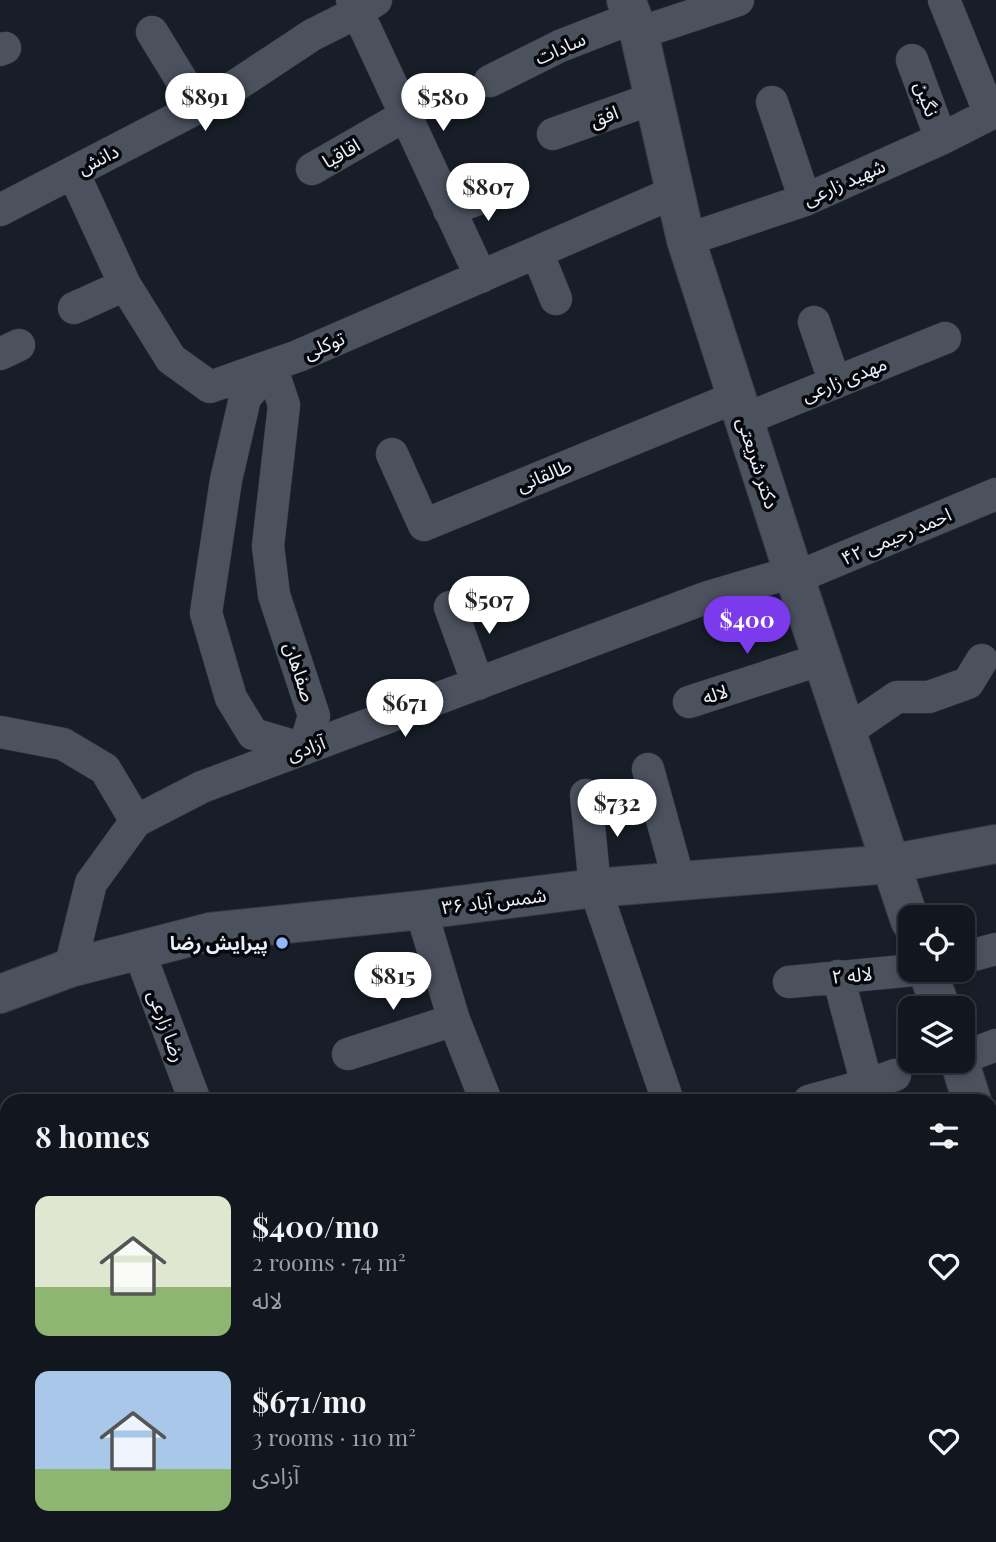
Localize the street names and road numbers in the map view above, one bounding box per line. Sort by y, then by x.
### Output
street label: سادات [530,24,589,70]
street label: نگین [910,77,946,120]
street label: افق [586,98,621,132]
street label: اقاقیا [317,131,364,173]
street label: دانش [73,137,123,179]
street label: شهید زارعی [798,151,889,211]
street label: توکلی [299,324,348,364]
street label: مهدی زارعی [797,349,890,407]
street label: دکتر شریعتی [732,414,786,512]
street label: طالقانی [512,451,575,497]
street label: ۴۲ احمد رحیمی [836,500,955,570]
street label: صفاهان [279,638,323,705]
street label: لاله [699,677,731,709]
street label: آزادی [283,728,330,766]
street label: شمس آباد ۳۶ [440,881,548,919]
street label: لاله ۲ [830,959,873,989]
street label: رضا زارعی [143,986,193,1065]

